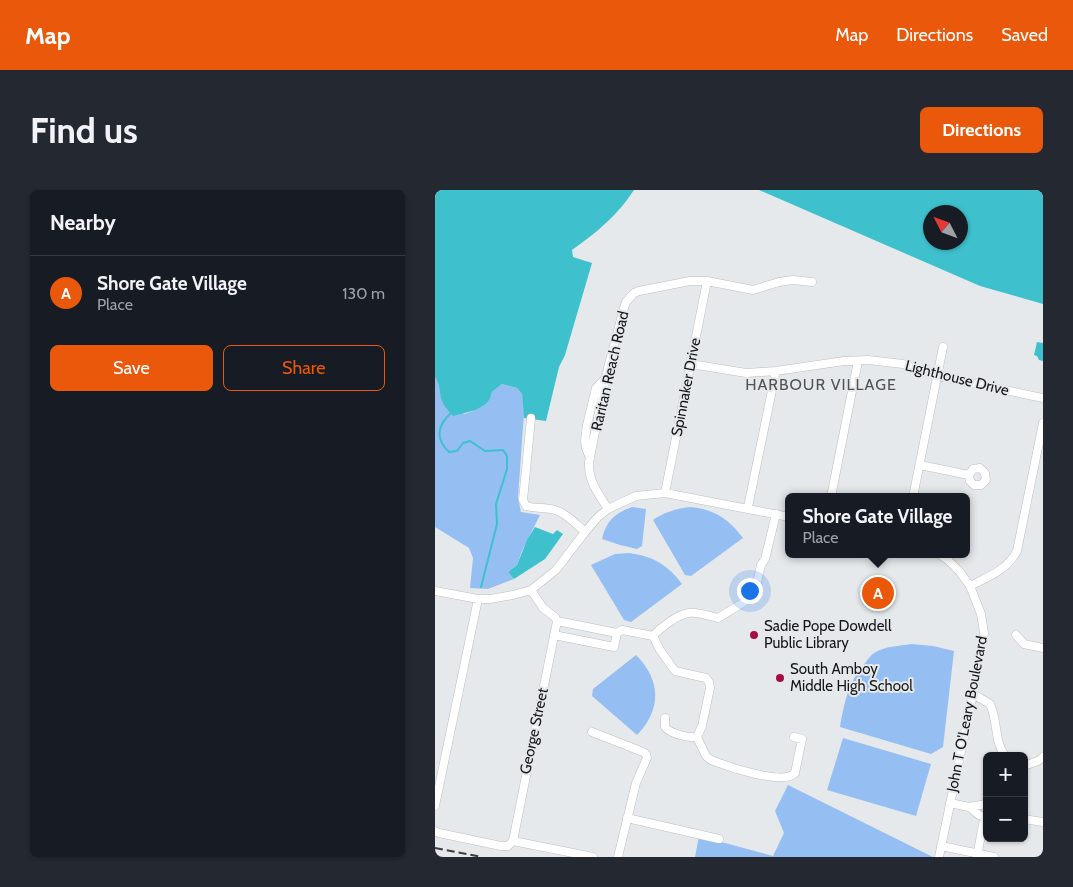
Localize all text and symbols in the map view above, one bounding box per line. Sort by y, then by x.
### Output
text: Map [25,21,71,50]
text: Map [835,24,868,46]
text: Directions [896,24,973,46]
text: Saved [1001,24,1048,46]
button: Directions [920,107,1043,153]
text: Find us [30,109,138,152]
north arrow [923,205,968,250]
text: Nearby [50,210,116,235]
text: Shore Gate Village [97,272,247,295]
text: A [61,284,71,303]
text: 130 m [342,284,385,303]
text: Place [97,295,133,314]
street label: Raritan Reach Road [587,309,633,433]
street label: Spinnaker Drive [668,336,704,438]
button: Save [50,345,213,391]
button: Share [223,345,385,391]
street label: Lighthouse Drive [903,356,1011,400]
district label: HARBOUR VILLAGE [745,375,897,394]
popup [785,493,970,558]
text: Shore Gate Village [803,505,952,528]
text: Place [803,528,838,547]
pin: A [862,574,894,612]
your location [737,578,763,604]
place label: Sadie Pope Dowdell Public Library [764,617,892,652]
marker: Sadie Pope Dowdell Public Library [748,629,760,641]
street label: John T O'Leary Boulevard [943,634,991,795]
place label: South Amboy Middle High School [790,660,913,695]
marker: South Amboy Middle High School [774,672,786,684]
street label: George Street [516,686,552,776]
map controls [983,752,1028,842]
button: + [983,752,1028,797]
button: − [983,797,1028,842]

